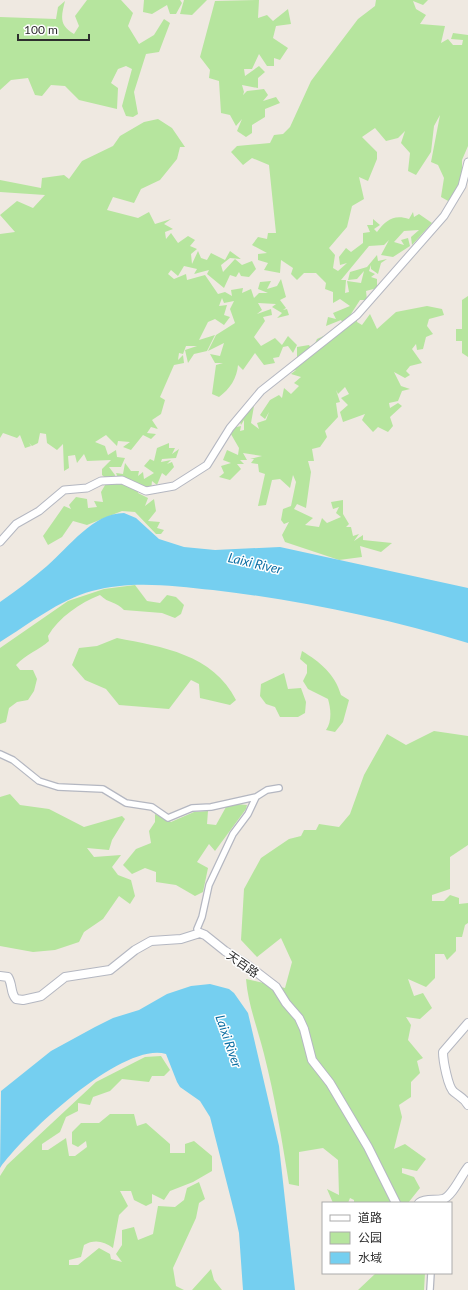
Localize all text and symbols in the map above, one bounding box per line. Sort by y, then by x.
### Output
scale bar [18,16,89,42]
text: 100 m [24,22,58,37]
water label: Laixi River [226,549,284,577]
street label: 天百路 [224,948,262,980]
water label: Laixi River [213,1012,246,1070]
legend [322,1202,452,1274]
text: 道路 [358,1210,382,1225]
text: 公园 [358,1230,382,1245]
text: 水域 [358,1250,382,1265]

